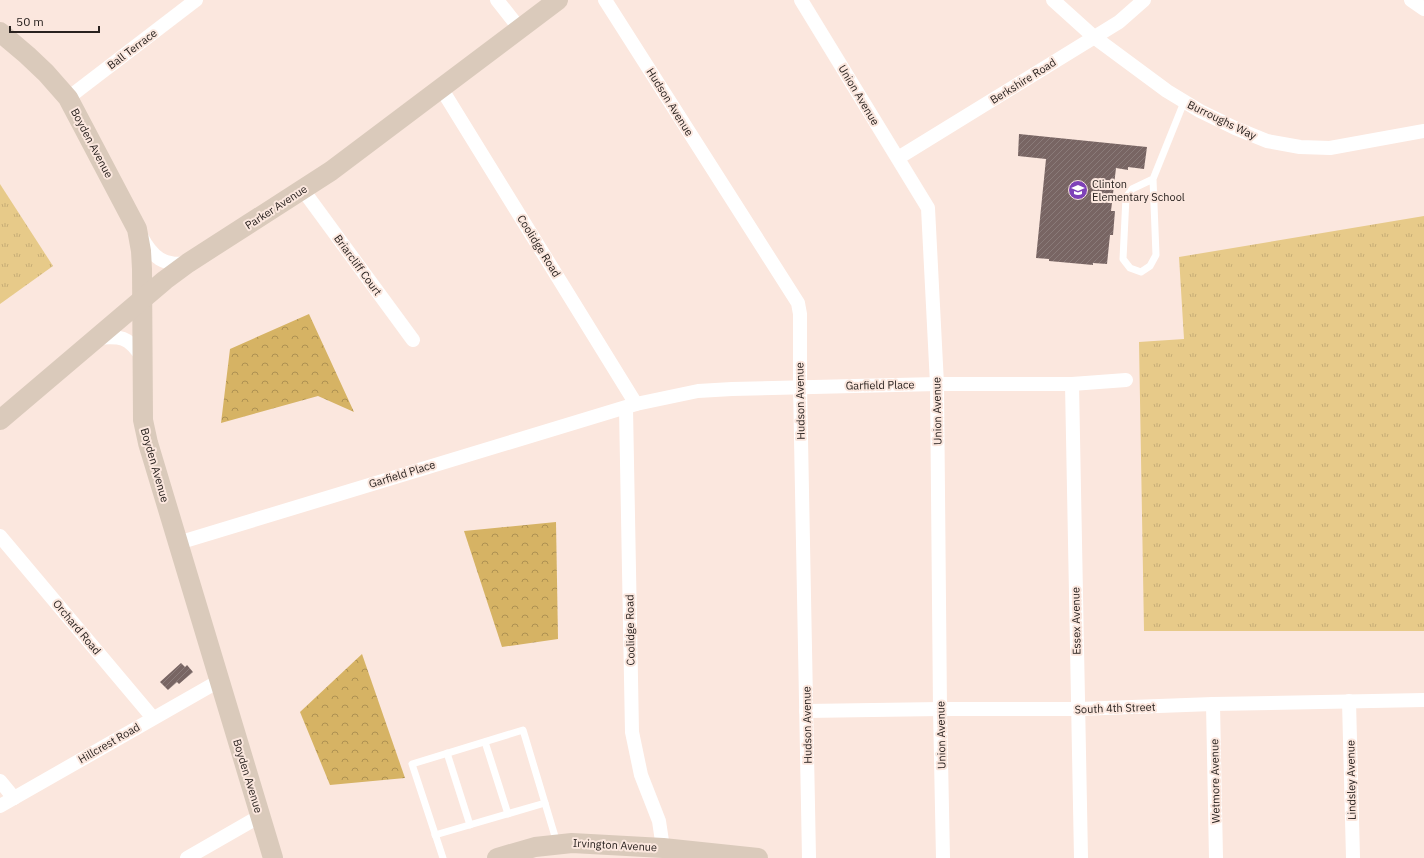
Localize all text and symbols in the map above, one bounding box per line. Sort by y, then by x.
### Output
scale bar [10,8,99,34]
text: 50 m [16,14,44,29]
street label: Ball Terrace [104,26,160,72]
street label: Berkshire Road [987,55,1059,107]
street label: Union Avenue [835,62,883,128]
street label: Hudson Avenue [644,65,696,139]
street label: Burroughs Way [1185,97,1259,143]
street label: Boyden Avenue [68,106,116,180]
place label: Clinton Elementary School [1092,177,1185,204]
school or university icon: Clinton Elementary School [1067,179,1089,201]
street label: Parker Avenue [242,182,310,232]
street label: Coolidge Road [514,212,564,280]
street label: Briarcliff Court [331,232,385,298]
street label: Hudson Avenue [792,362,808,440]
street label: Garfield Place [845,377,915,393]
street label: Union Avenue [929,377,945,445]
street label: Boyden Avenue [138,426,172,504]
street label: Garfield Place [367,457,437,491]
street label: Essex Avenue [1068,587,1084,655]
street label: Coolidge Road [622,594,638,666]
street label: Orchard Road [50,597,104,657]
street label: Hudson Avenue [799,686,815,764]
street label: South 4th Street [1074,700,1156,716]
street label: Union Avenue [933,701,949,769]
street label: Hillcrest Road [76,720,142,766]
street label: Boyden Avenue [230,737,266,815]
street label: Wetmore Avenue [1207,739,1223,823]
street label: Lindsley Avenue [1343,740,1359,820]
street label: Irvington Avenue [573,836,657,854]

